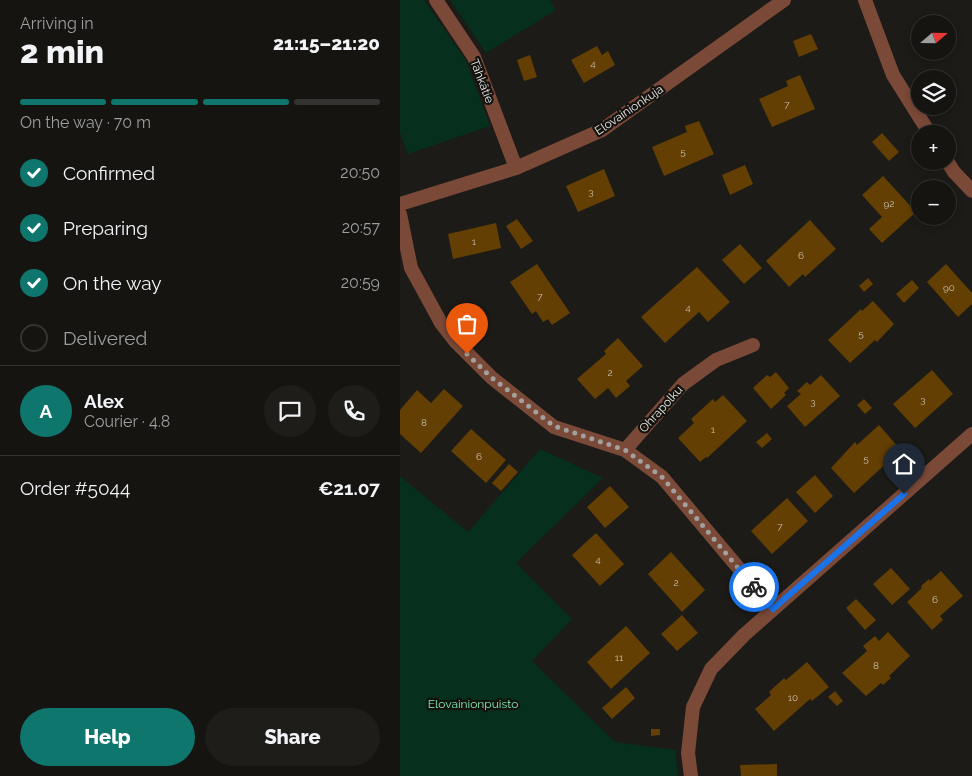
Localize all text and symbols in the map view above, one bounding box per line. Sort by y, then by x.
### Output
text: Arriving in [20,14,94,33]
north arrow [911,15,956,60]
map controls [911,15,956,225]
text: 21:15–21:20 [273,32,380,54]
text: 2 min [20,33,104,70]
street label: Tähkätie [467,57,497,105]
house number: 4 [590,58,596,69]
button: layers [911,70,956,115]
street label: Elovainionkuja [592,82,666,138]
house number: 7 [784,99,790,110]
text: On the way · 70 m [20,113,151,132]
button: + [911,125,956,170]
house number: 5 [680,146,686,157]
icon: check [20,159,48,187]
text: Confirmed [63,162,155,184]
text: 20:50 [340,163,380,182]
button: − [911,180,956,225]
house number: 3 [588,186,594,197]
house number: 92 [883,198,895,209]
icon: check [20,214,48,242]
text: Preparing [63,217,148,239]
text: 20:57 [342,218,380,237]
house number: 1 [472,236,477,247]
house number: 6 [798,250,804,261]
icon: check [20,269,48,297]
text: On the way [63,272,162,294]
text: 20:59 [341,273,380,292]
house number: 90 [943,282,955,293]
house number: 7 [537,291,543,302]
house number: 4 [685,302,691,313]
pin [446,303,488,354]
icon: bag [453,310,481,338]
text: Delivered [63,327,147,349]
house number: 5 [858,328,864,339]
house number: 2 [607,367,613,378]
street label: Ohrapolku [636,383,686,435]
button: chat [264,385,316,437]
button: phone [328,385,380,437]
text: Alex [84,390,124,412]
house number: 3 [920,394,926,405]
house number: 3 [810,396,816,407]
text: A [40,400,52,422]
text: Courier · 4.8 [84,412,170,431]
house number: 8 [421,417,427,428]
house number: 1 [711,424,716,435]
pin [883,443,925,494]
icon: home [890,450,918,478]
house number: 6 [476,451,482,462]
house number: 5 [863,453,869,464]
text: Order #5044 [20,477,130,499]
text: €21.07 [318,477,380,499]
house number: 7 [777,521,783,532]
house number: 4 [595,554,601,565]
courier [729,562,779,612]
icon: bike [740,573,768,601]
house number: 2 [673,577,679,588]
house number: 6 [932,594,938,605]
house number: 11 [615,652,624,663]
house number: 8 [873,660,879,671]
house number: 10 [788,692,798,703]
park label: Elovainionpuisto [428,697,518,711]
button: Help [20,708,195,766]
button: Share [205,708,380,766]

